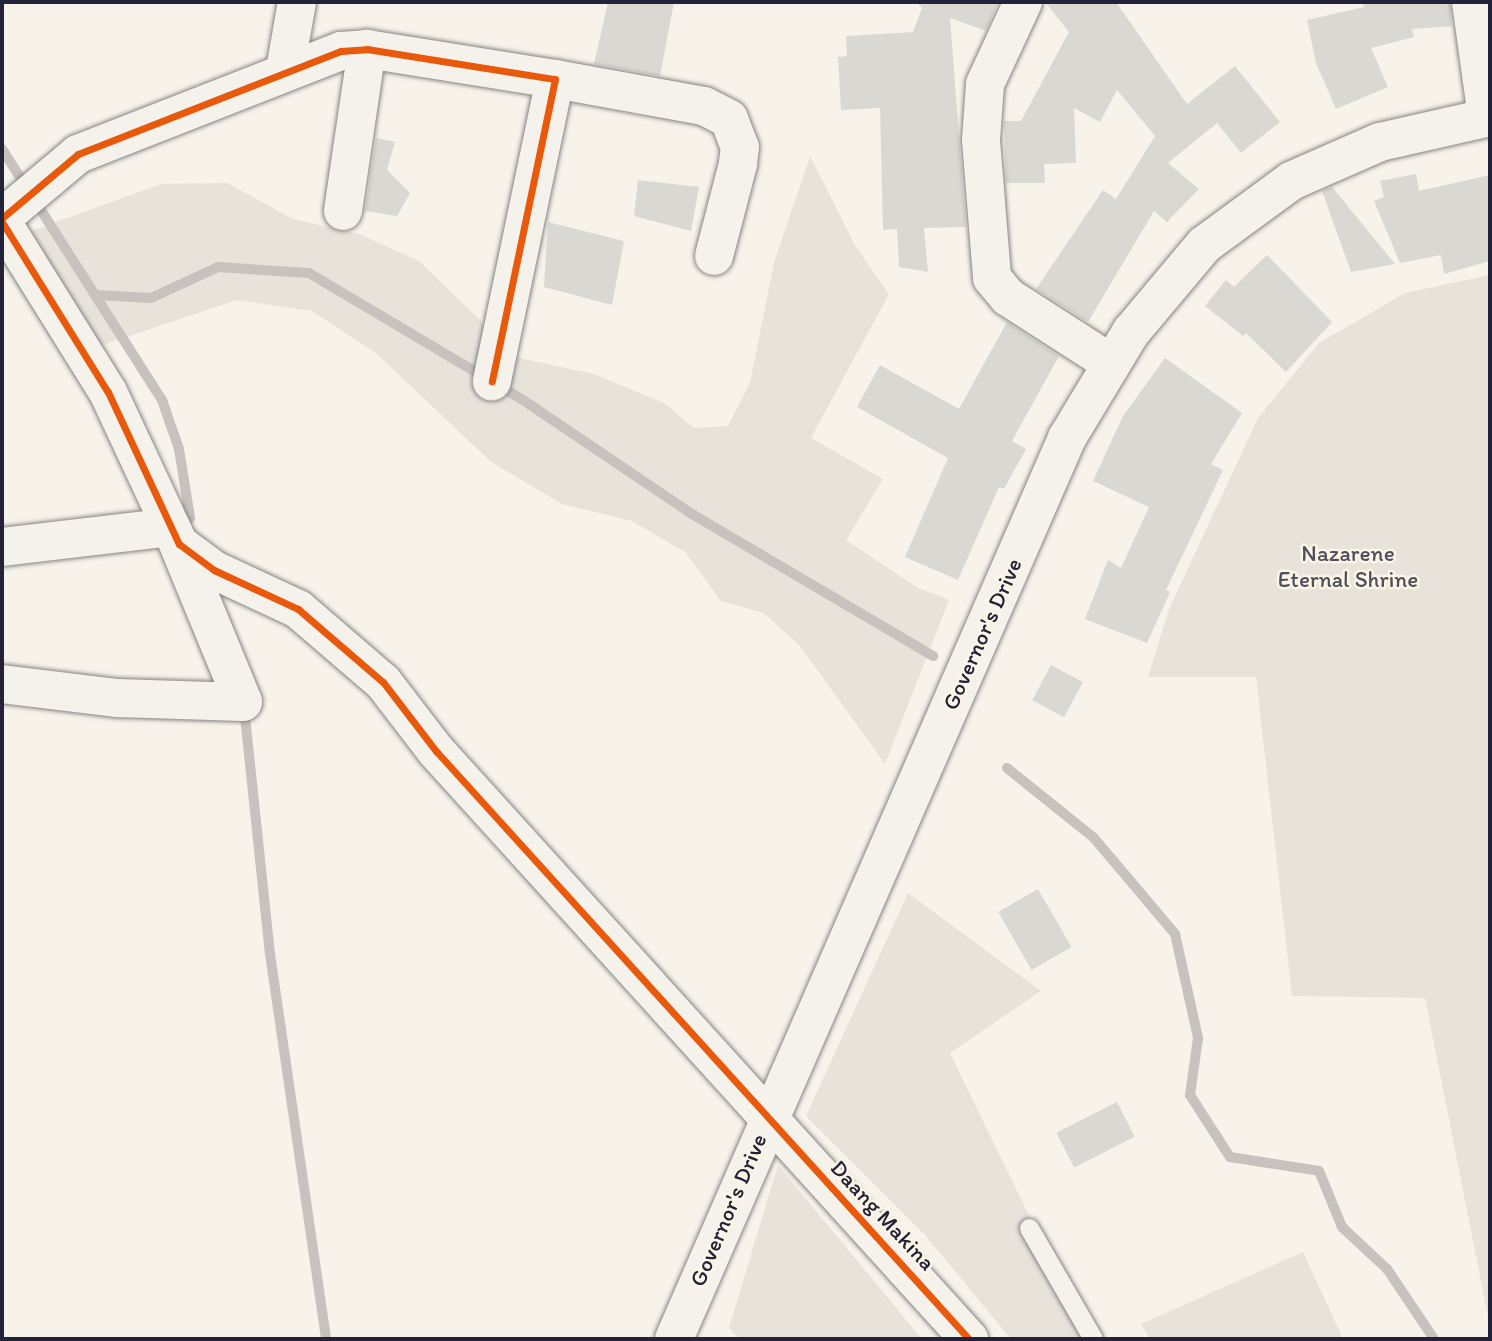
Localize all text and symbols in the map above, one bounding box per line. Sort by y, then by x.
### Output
park label: Nazarene Eternal Shrine [1278,539,1418,593]
street label: Governor's Drive [936,554,1028,714]
street label: Governor's Drive [683,1129,773,1291]
street label: Daang Makina [825,1154,941,1276]

